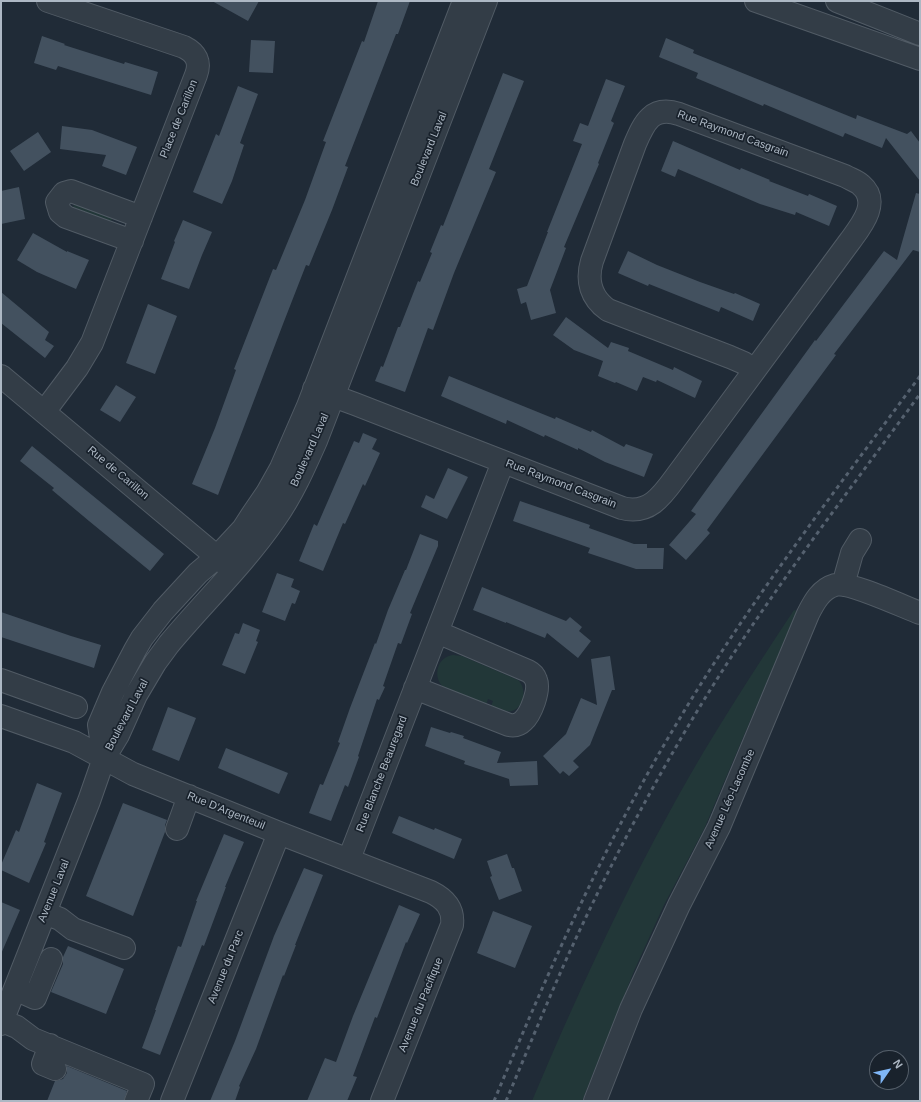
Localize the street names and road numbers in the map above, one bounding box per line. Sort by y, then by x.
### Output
street label: Place de Carillon [157,78,201,160]
street label: Rue Raymond Casgrain [676,108,790,160]
street label: Boulevard Laval [408,110,450,188]
street label: Boulevard Laval [288,411,332,489]
street label: Rue de Carillon [85,444,151,502]
street label: Rue Raymond Casgrain [504,457,618,511]
street label: Boulevard Laval [103,677,151,753]
street label: Rue Blanche Beauregard [354,714,410,834]
street label: Avenue Léo-Lacombe [702,747,758,851]
street label: Rue D'Argenteuil [185,789,267,833]
street label: Avenue Laval [35,858,73,924]
street label: Avenue du Parc [205,928,247,1006]
street label: Avenue du Pacifique [396,956,446,1054]

